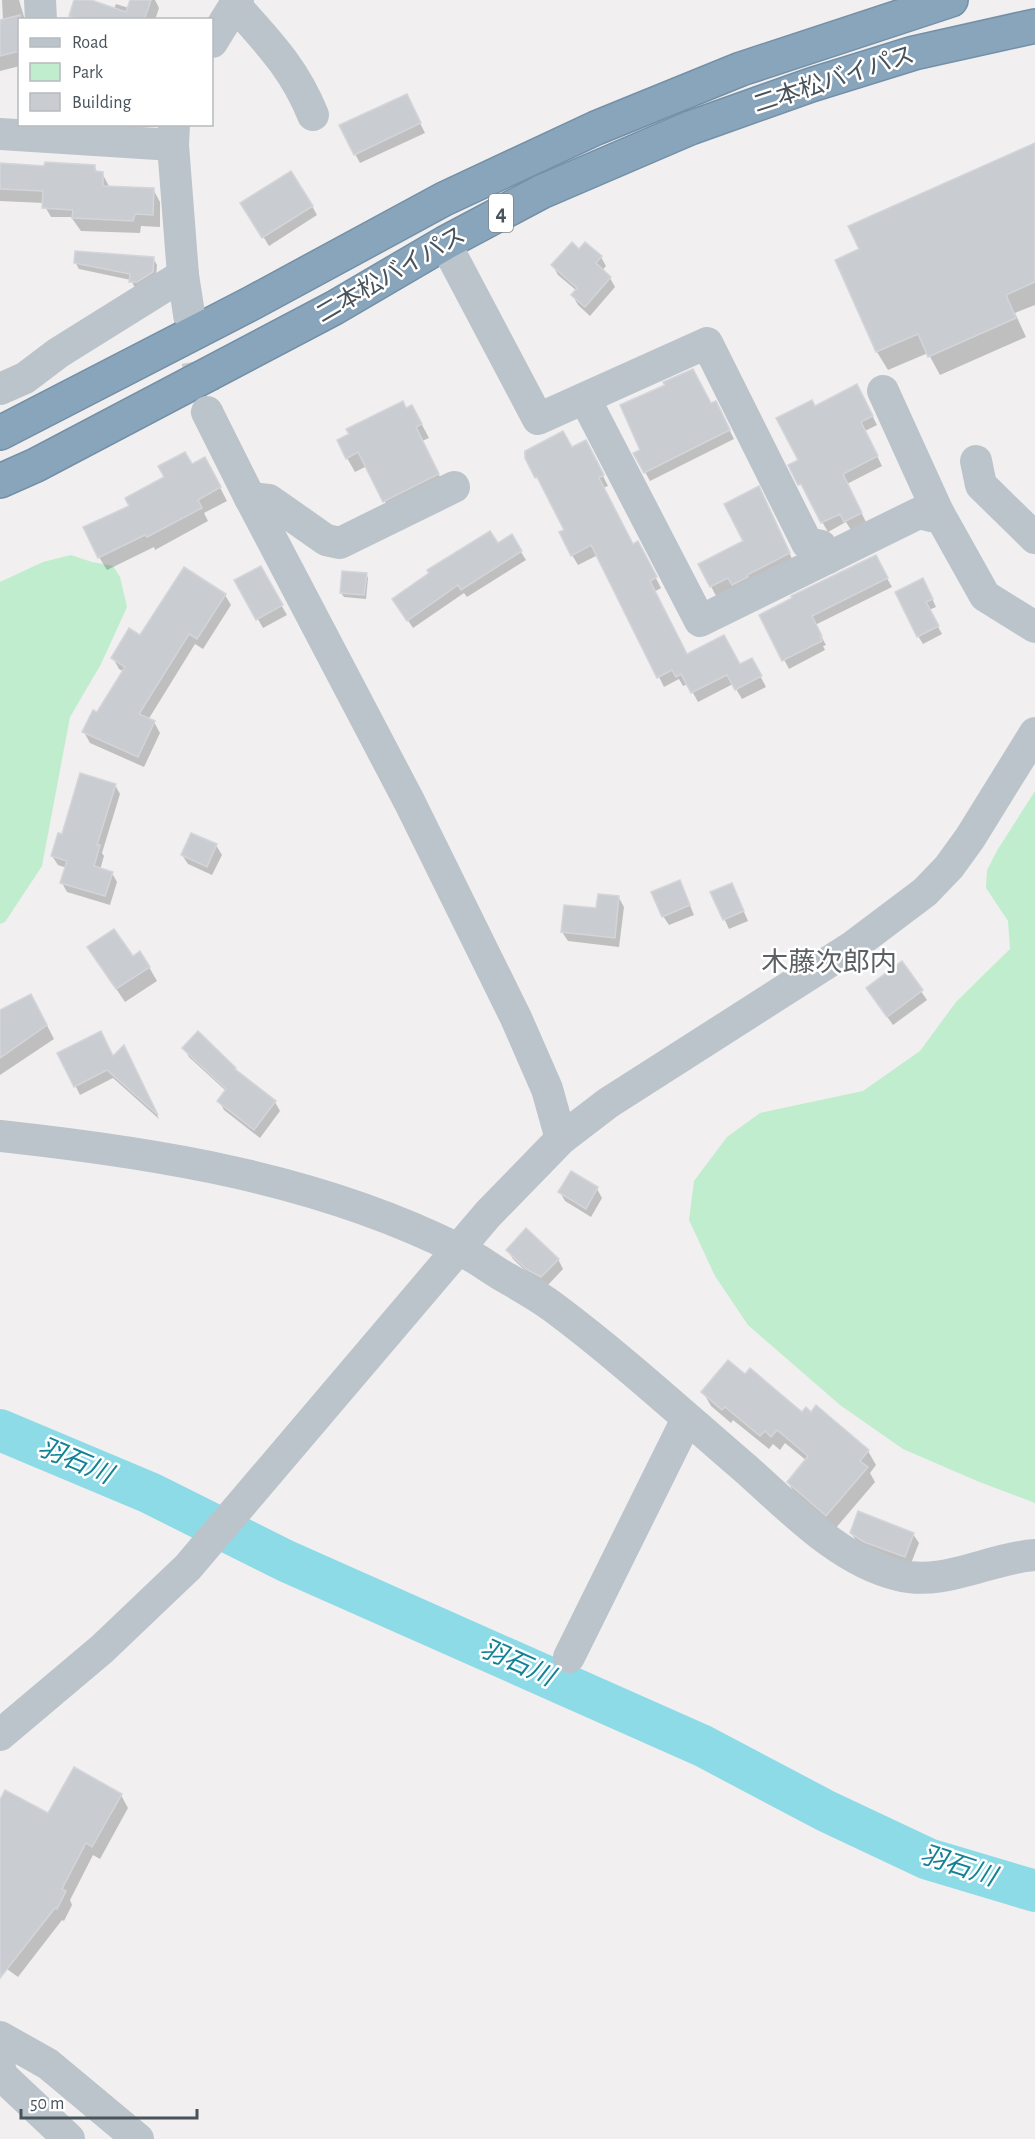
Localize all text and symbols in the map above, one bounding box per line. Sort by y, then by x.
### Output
legend [18,18,213,126]
text: Road [72,34,108,52]
street label: 二本松バイパス [750,41,917,117]
text: Park [72,64,104,82]
text: Building [72,94,132,112]
road number: 4 [489,194,513,232]
street label: 二本松バイパス [311,221,470,327]
district label: 木藤次郎内 [762,948,897,976]
water label: 羽石川 [34,1434,119,1489]
water label: 羽石川 [476,1635,561,1692]
water label: 羽石川 [917,1842,1002,1891]
scale bar [21,2082,196,2120]
text: 50 m [30,2095,64,2113]

